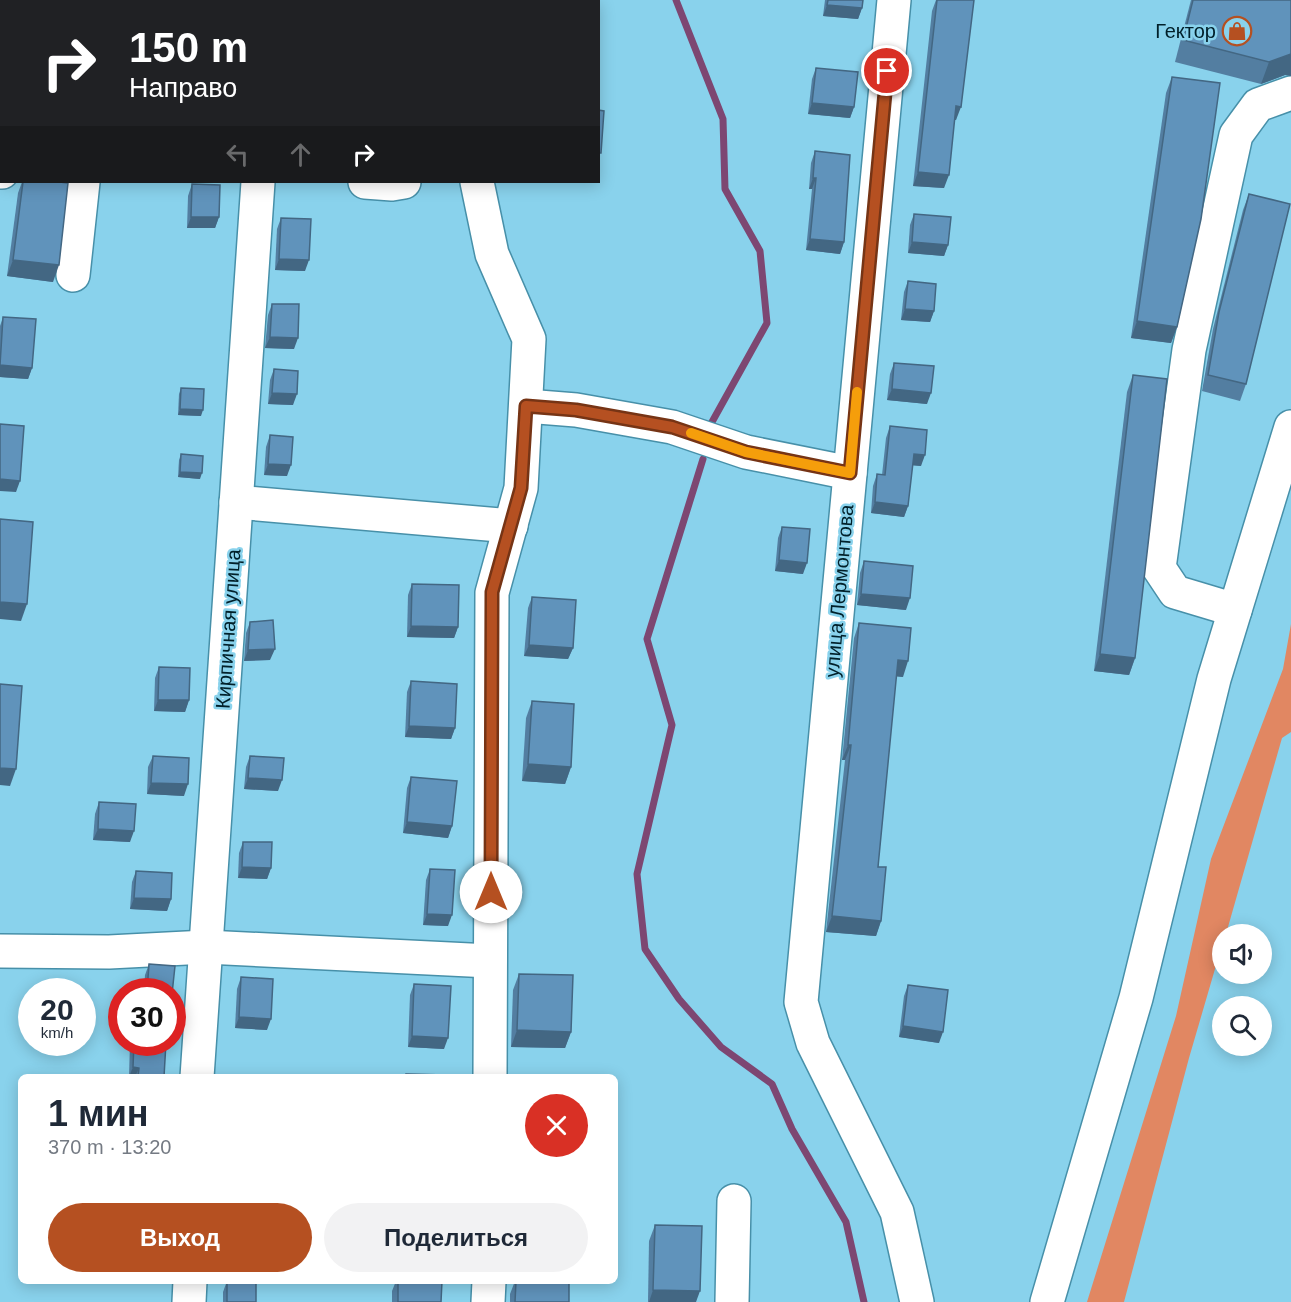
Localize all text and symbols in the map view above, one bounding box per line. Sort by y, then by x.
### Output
shop icon: Гектор [1221,15,1253,47]
place label: Гектор [1155,20,1216,42]
icon: right [30,24,108,102]
text: 150 m [129,24,248,71]
pin [861,45,912,96]
icon: arrive [870,54,903,87]
text: Направо [129,73,237,103]
icon: left [221,138,254,171]
icon: ahead [284,138,317,171]
icon: right [347,138,380,171]
street label: улица Лермонтова [820,503,858,678]
street label: Кирпичная улица [211,548,245,710]
position arrow [459,860,523,924]
map controls [1212,924,1272,1056]
button: sound [1212,924,1272,984]
speed limit sign: 30 [108,978,186,1056]
text: 20 [40,993,74,1026]
button: search [1212,996,1272,1056]
text: km/h [41,1024,73,1041]
text: 1 мин [48,1093,149,1134]
button: close [525,1094,588,1157]
text: 370 m · 13:20 [48,1136,171,1158]
button: Выход [48,1203,312,1272]
button: Поделиться [324,1203,588,1272]

